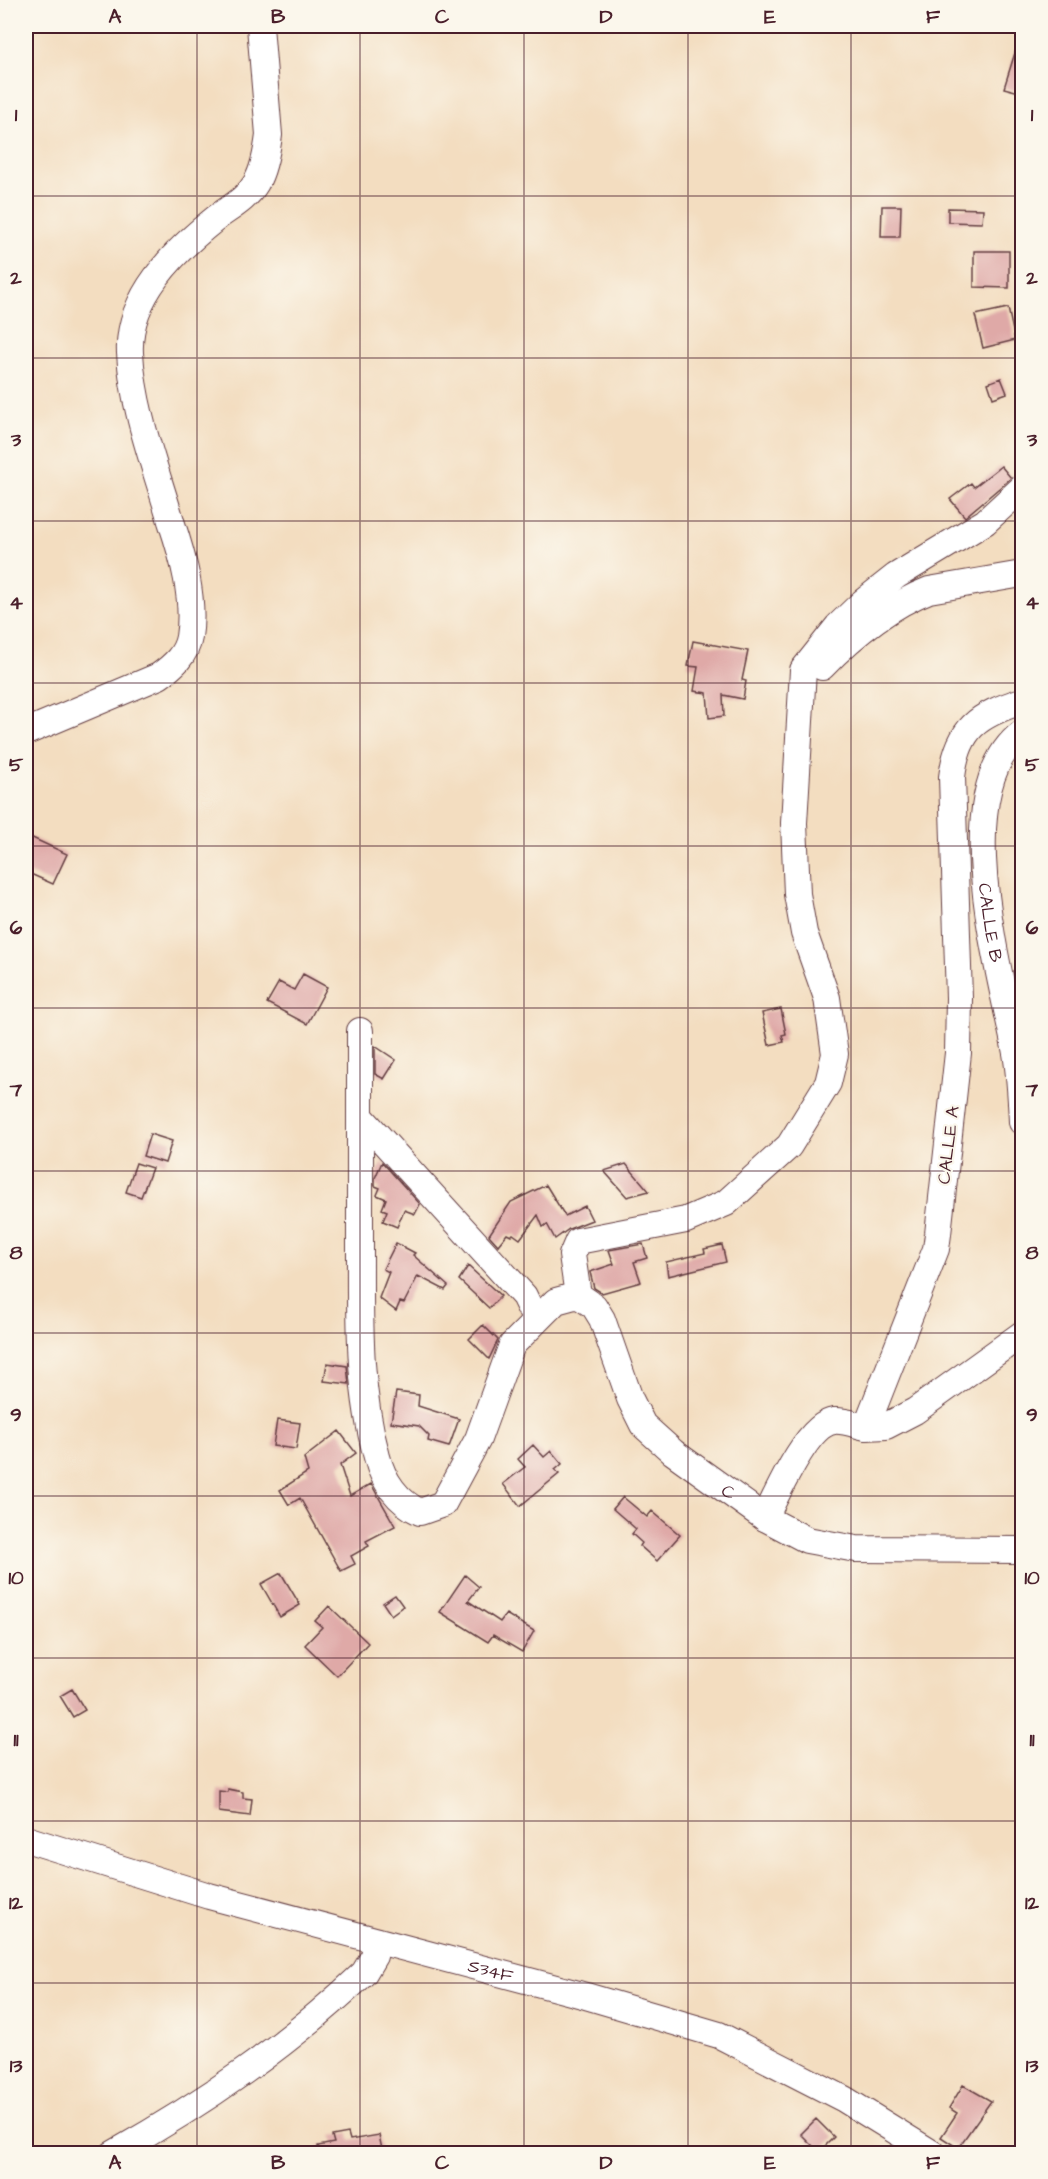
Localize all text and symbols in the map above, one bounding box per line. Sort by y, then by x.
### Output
text: A [109,3,122,31]
text: B [271,3,286,31]
text: C [435,3,450,31]
text: D [600,3,613,31]
text: E [764,3,776,31]
text: F [926,3,941,31]
text: 1 [15,101,18,129]
text: 1 [1031,101,1034,129]
text: 2 [9,264,22,292]
text: 2 [1025,264,1038,292]
text: 3 [10,426,22,454]
text: 3 [1026,426,1038,454]
text: 4 [9,589,23,617]
text: 4 [1025,589,1039,617]
text: 5 [9,751,24,779]
text: 5 [1025,751,1040,779]
street label: CALLE B [972,882,1009,965]
text: 6 [10,914,23,942]
text: 6 [1026,914,1039,942]
text: 7 [9,1076,23,1104]
text: 7 [1025,1076,1039,1104]
street label: CALLE A [931,1104,966,1186]
text: 8 [10,1239,23,1267]
text: 8 [1026,1239,1039,1267]
text: 9 [10,1401,22,1429]
text: 9 [1026,1401,1038,1429]
street label: C [716,1478,741,1506]
text: 10 [8,1564,24,1592]
text: 10 [1024,1564,1040,1592]
text: 11 [13,1726,19,1754]
text: 11 [1029,1726,1035,1754]
text: 12 [9,1889,24,1917]
text: 12 [1025,1889,1040,1917]
street label: S34F [465,1953,516,1989]
text: 13 [10,2052,23,2080]
text: 13 [1026,2052,1039,2080]
text: A [109,2149,122,2177]
text: B [271,2149,286,2177]
text: C [435,2149,450,2177]
text: D [600,2149,613,2177]
text: E [764,2149,776,2177]
text: F [926,2149,941,2177]

